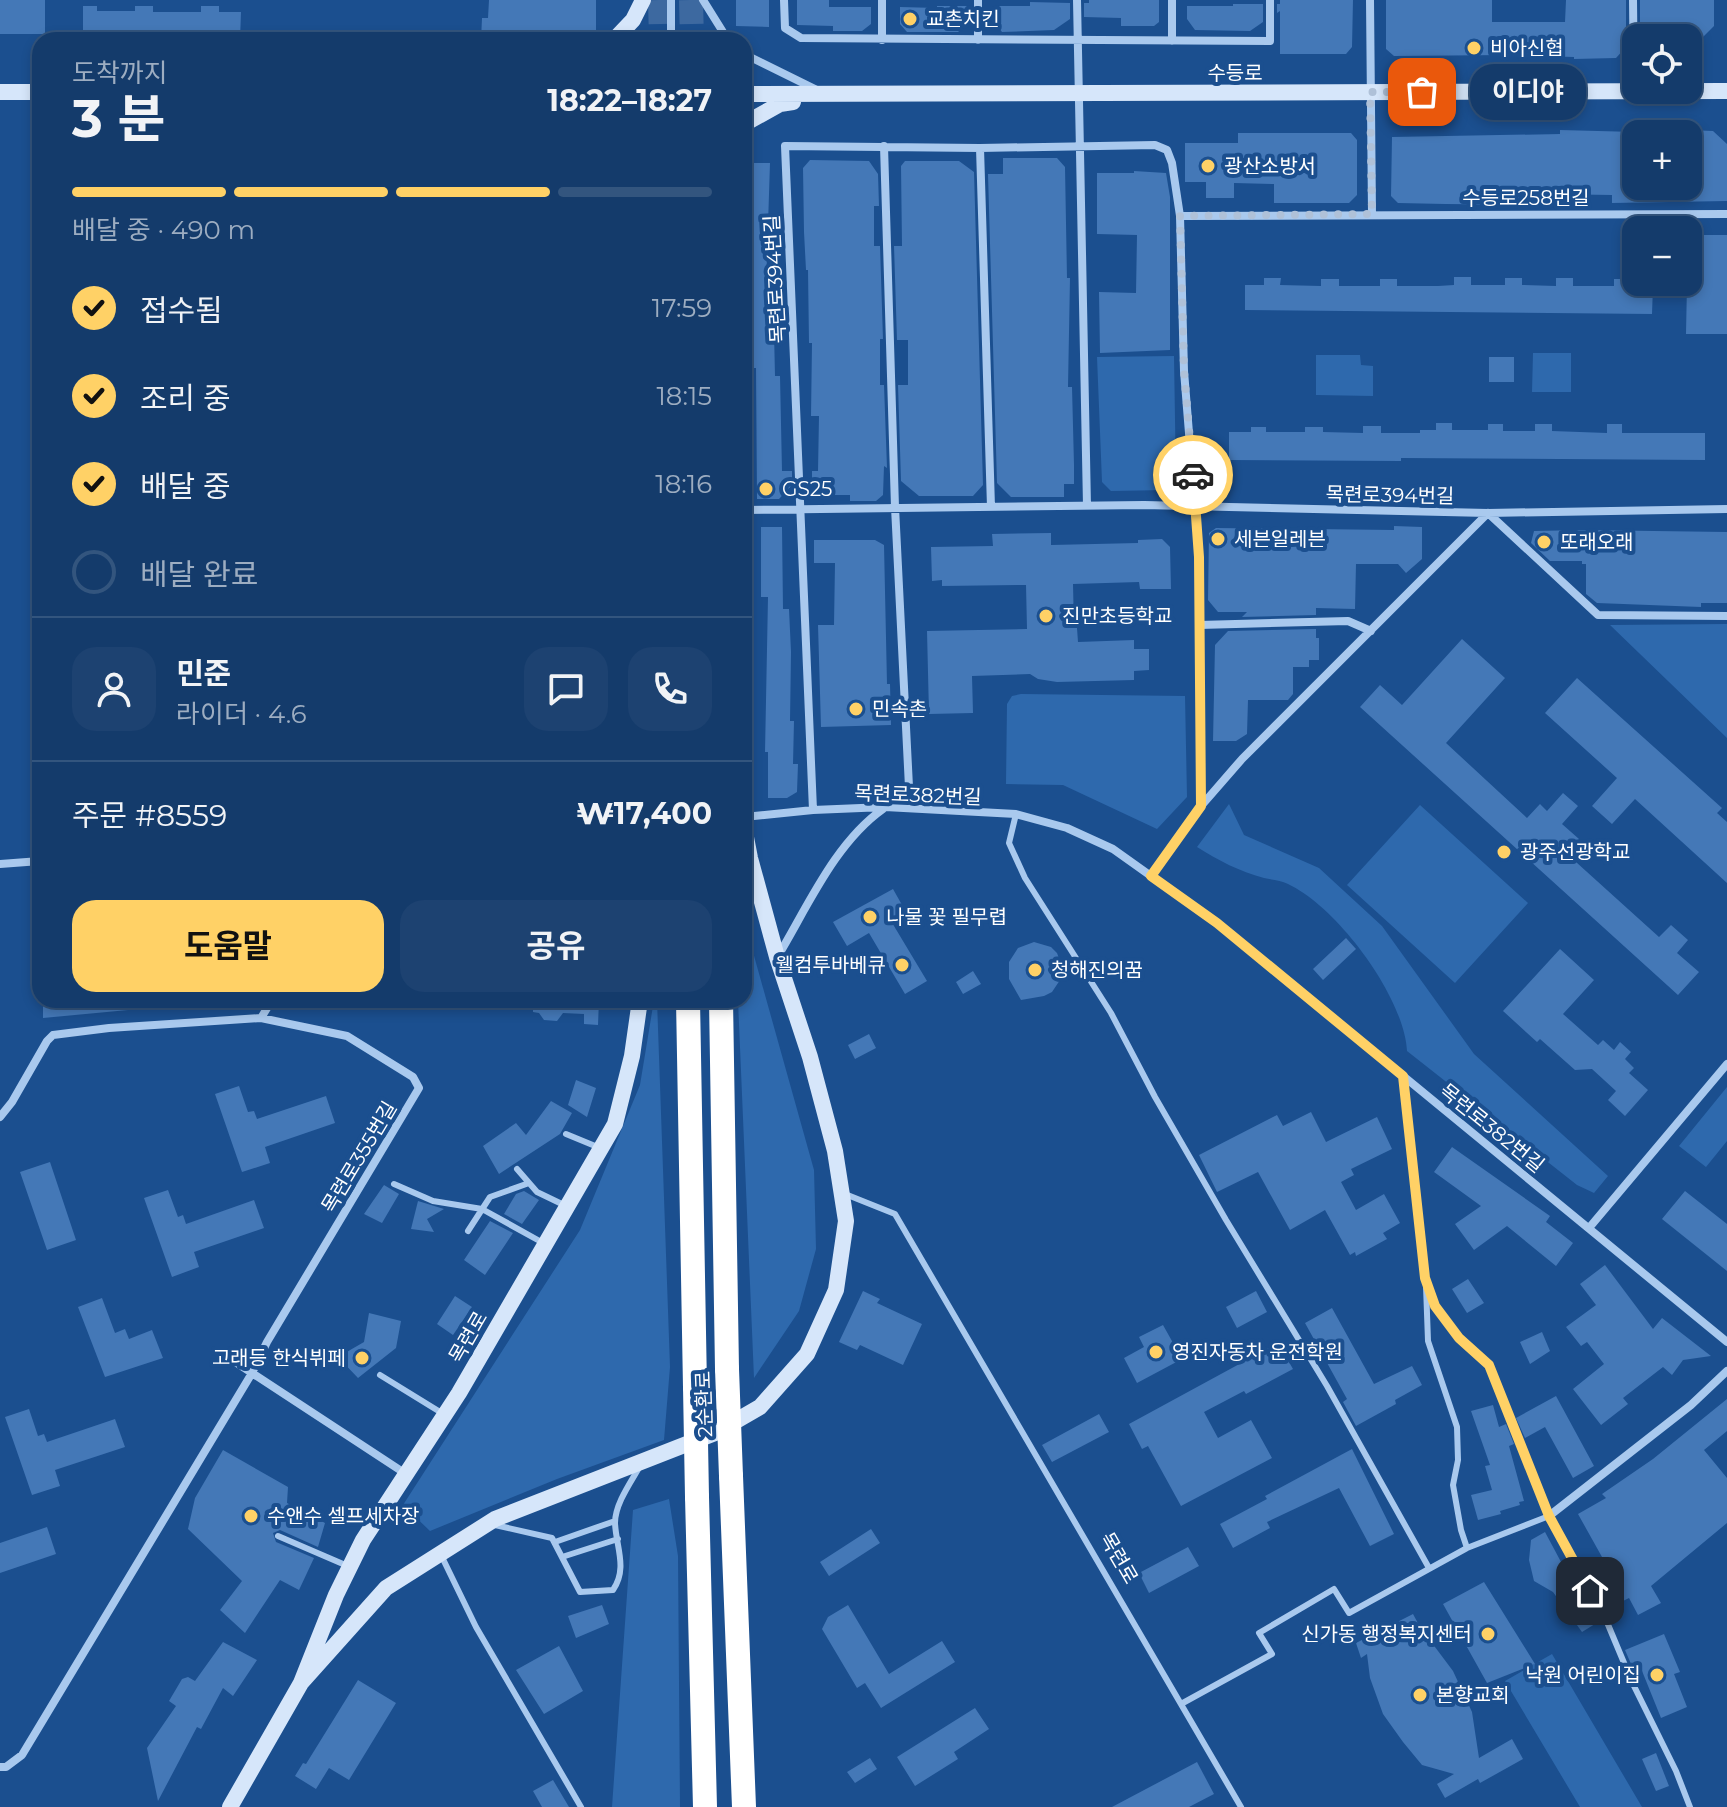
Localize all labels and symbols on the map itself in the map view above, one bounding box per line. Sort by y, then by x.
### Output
place label: 교촌치킨 [926,7,1000,31]
marker: 교촌치킨 [901,10,919,28]
place label: 비아신협 [1490,36,1564,60]
marker: 비아신협 [1465,39,1483,57]
pin [1388,58,1456,126]
street label: 수등로 [1207,61,1263,85]
callout: 이디야 [1470,64,1586,120]
place label: 광산소방서 [1224,154,1316,178]
marker: 광산소방서 [1199,157,1217,175]
street label: 수등로258번길 [1462,186,1590,210]
street label: 목련로394번길 [760,214,790,344]
courier [1153,435,1233,515]
place label: GS25 [782,477,832,501]
marker: GS25 [757,480,775,498]
street label: 목련로394번길 [1325,482,1455,508]
place label: 세븐일레븐 [1234,527,1326,551]
marker: 세븐일레븐 [1209,530,1227,548]
place label: 또래오래 [1560,530,1634,554]
marker: 또래오래 [1535,533,1553,551]
place label: 진만초등학교 [1062,604,1172,628]
marker: 진만초등학교 [1037,607,1055,625]
place label: 민속촌 [872,697,927,721]
marker: 민속촌 [847,700,865,718]
street label: 목련로382번길 [854,781,982,809]
place label: 광주선광학교 [1520,840,1630,864]
marker: 광주선광학교 [1495,843,1513,861]
place label: 나물 꽃 필무렵 [886,905,1007,929]
marker: 나물 꽃 필무렵 [861,908,879,926]
place label: 웰컴투바베큐 [776,953,886,977]
marker: 웰컴투바베큐 [893,956,911,974]
place label: 청해진의꿈 [1051,958,1143,982]
marker: 청해진의꿈 [1026,961,1044,979]
street label: 목련로382번길 [1435,1079,1549,1177]
street label: 목련로355번길 [316,1097,402,1217]
street label: 목련로 [444,1307,492,1367]
place label: 영진자동차 운전학원 [1172,1340,1343,1364]
marker: 영진자동차 운전학원 [1147,1343,1165,1361]
place label: 고래등 한식뷔페 [212,1346,346,1370]
marker: 고래등 한식뷔페 [353,1349,371,1367]
street label: 2순환로 [691,1370,717,1438]
place label: 수앤수 셀프세차장 [267,1504,419,1528]
marker: 수앤수 셀프세차장 [242,1507,260,1525]
street label: 목련로 [1095,1528,1143,1588]
pin [1556,1557,1624,1625]
place label: 신가동 행정복지센터 [1301,1622,1472,1646]
marker: 신가동 행정복지센터 [1479,1625,1497,1643]
place label: 낙원 어린이집 [1525,1663,1641,1687]
marker: 낙원 어린이집 [1648,1666,1666,1684]
place label: 본향교회 [1436,1683,1510,1707]
marker: 본향교회 [1411,1686,1429,1704]

